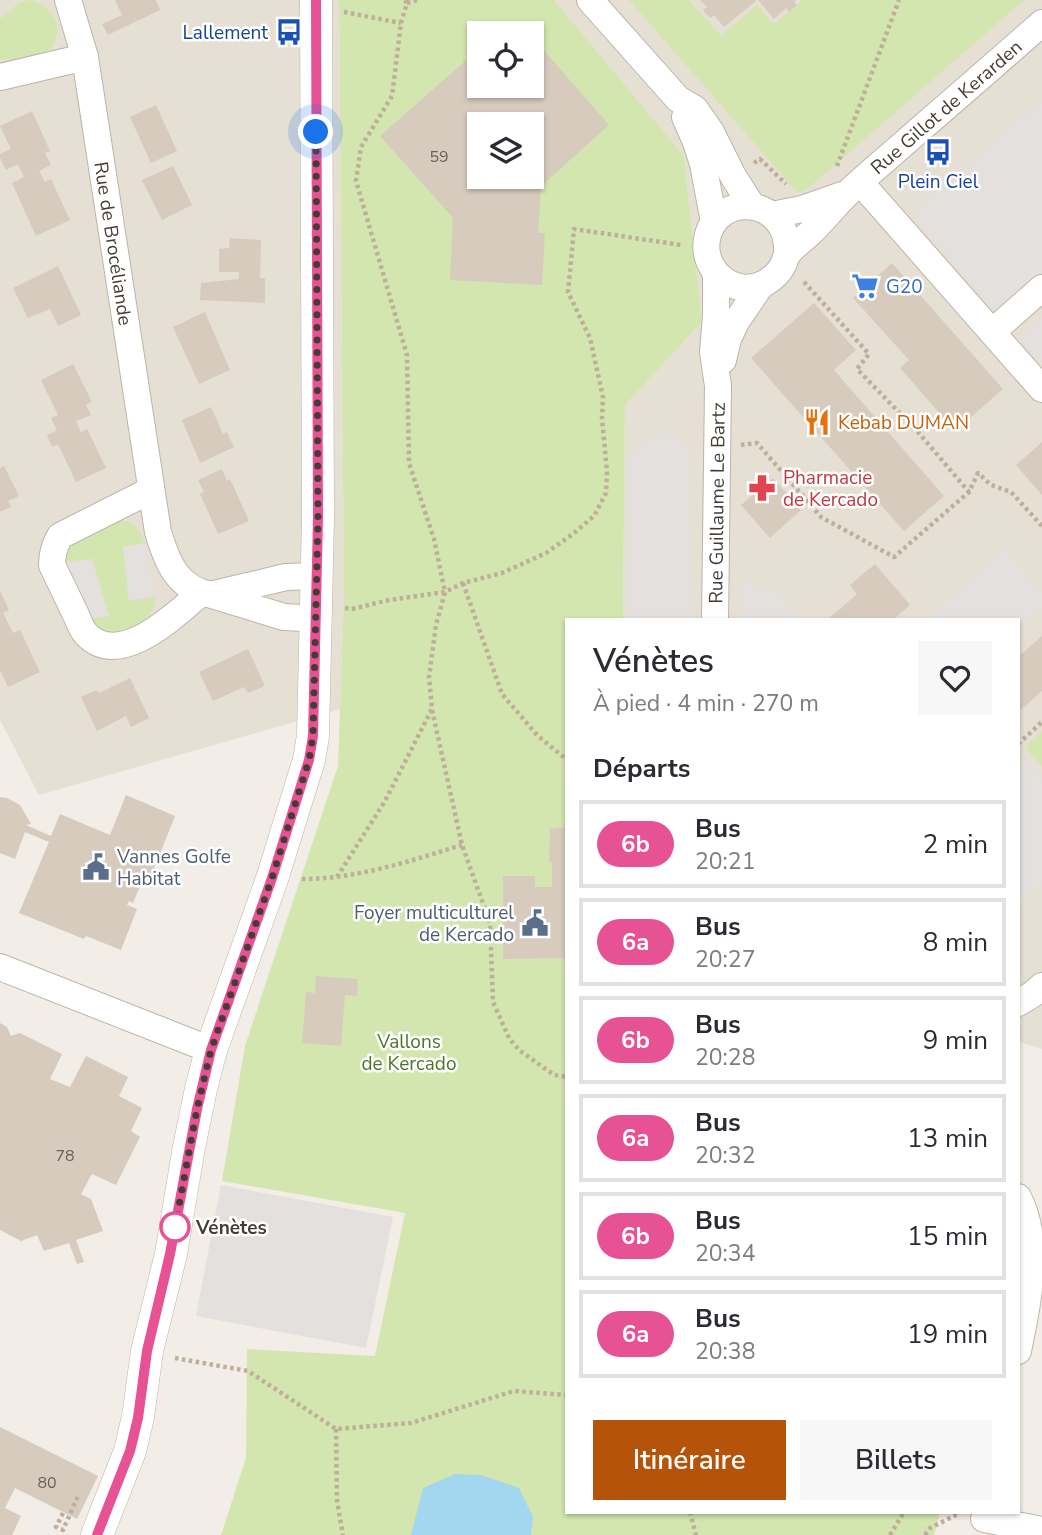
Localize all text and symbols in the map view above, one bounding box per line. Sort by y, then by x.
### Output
bus stop icon: Lallement [274,17,304,47]
place label: Lallement [183,20,268,46]
map controls [467,21,544,189]
button: locate [467,21,544,98]
street label: Rue Gillot de Kerarden [865,34,1028,181]
button: layers [467,112,544,189]
your location [298,114,333,149]
bus stop icon: Plein Ciel [923,137,953,167]
house number: 59 [429,146,449,168]
street label: Rue de Brocéliande [87,160,138,327]
place label: Plein Ciel [898,169,979,195]
supermarket icon: G20 [850,271,880,301]
place label: G20 [886,274,923,300]
street label: Rue Guillaume Le Bartz [703,402,732,604]
restaurant icon: Kebab DUMAN [802,407,832,437]
place label: Kebab DUMAN [838,410,969,436]
place label: Pharmacie de Kercado [783,465,878,513]
pharmacy icon: Pharmacie de Kercado [747,473,777,503]
text: Vénètes [593,639,714,684]
button: heart [918,641,992,715]
text: À pied · 4 min · 270 m [593,688,819,719]
text: Départs [593,751,690,786]
text: Bus [695,811,741,846]
text: 2 min [923,827,988,862]
text: 6b [621,828,650,860]
place label: Vannes Golfe Habitat [116,844,231,892]
text: 20:21 [695,846,755,877]
public building icon: Vannes Golfe Habitat [81,852,111,882]
place label: Foyer multiculturel de Kercado [354,900,514,948]
public building icon: Foyer multiculturel de Kercado [520,908,550,938]
text: Bus [695,909,741,944]
text: 8 min [923,925,988,960]
text: 6a [622,926,649,958]
text: 20:27 [695,944,755,975]
text: Bus [695,1007,741,1042]
text: 9 min [923,1023,988,1058]
text: 6b [621,1024,650,1056]
park label: Vallons de Kercado [362,1029,456,1077]
text: 20:28 [695,1042,755,1073]
text: Bus [695,1105,741,1140]
text: 13 min [907,1121,988,1156]
text: 6a [622,1122,649,1154]
text: 20:32 [695,1140,755,1171]
house number: 78 [55,1145,75,1167]
text: Bus [695,1203,741,1238]
marker: Vénètes [160,1212,190,1242]
place label: Vénètes [195,1215,267,1241]
text: 15 min [907,1219,988,1254]
text: 6b [621,1220,650,1252]
text: 20:34 [695,1238,755,1269]
text: Bus [695,1301,741,1336]
text: 19 min [907,1317,988,1352]
text: 6a [622,1318,649,1350]
text: 20:38 [695,1336,755,1367]
button: Itinéraire [593,1420,786,1500]
button: Billets [800,1420,992,1500]
house number: 80 [37,1472,57,1494]

